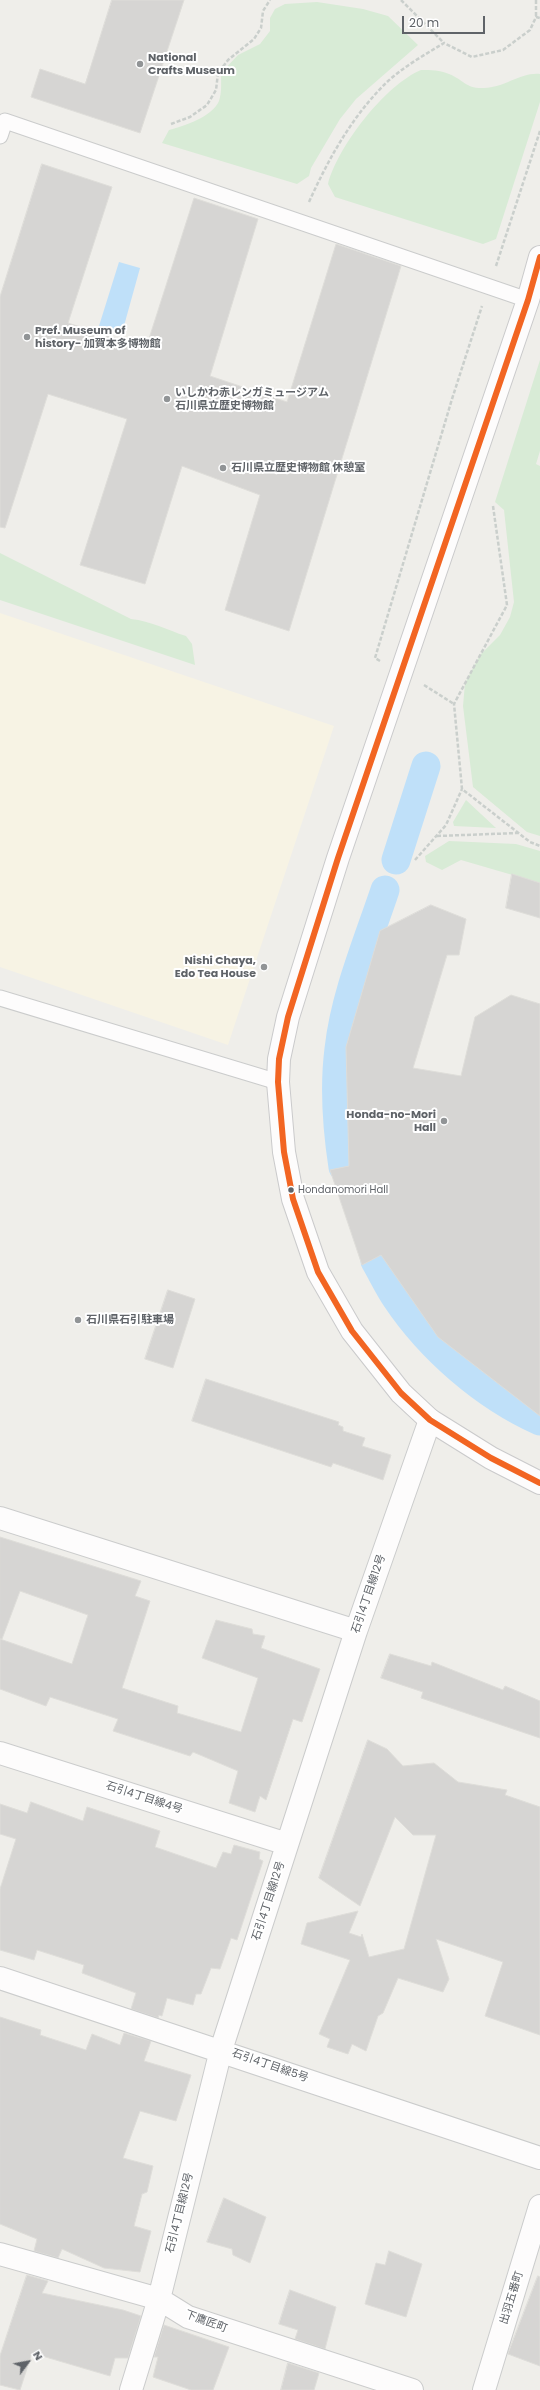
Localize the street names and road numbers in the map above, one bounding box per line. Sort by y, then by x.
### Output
street label: 石引4丁目線12号 [349,1553,389,1635]
street label: 石引4丁目線4号 [104,1779,184,1817]
street label: 石引4丁目線12号 [250,1860,288,1942]
street label: 石引4丁目線5号 [230,2047,310,2085]
street label: 石引4丁目線12号 [164,2171,196,2255]
street label: 出羽五番町 [498,2270,526,2326]
street label: 下鷹匠町 [183,2308,229,2336]

